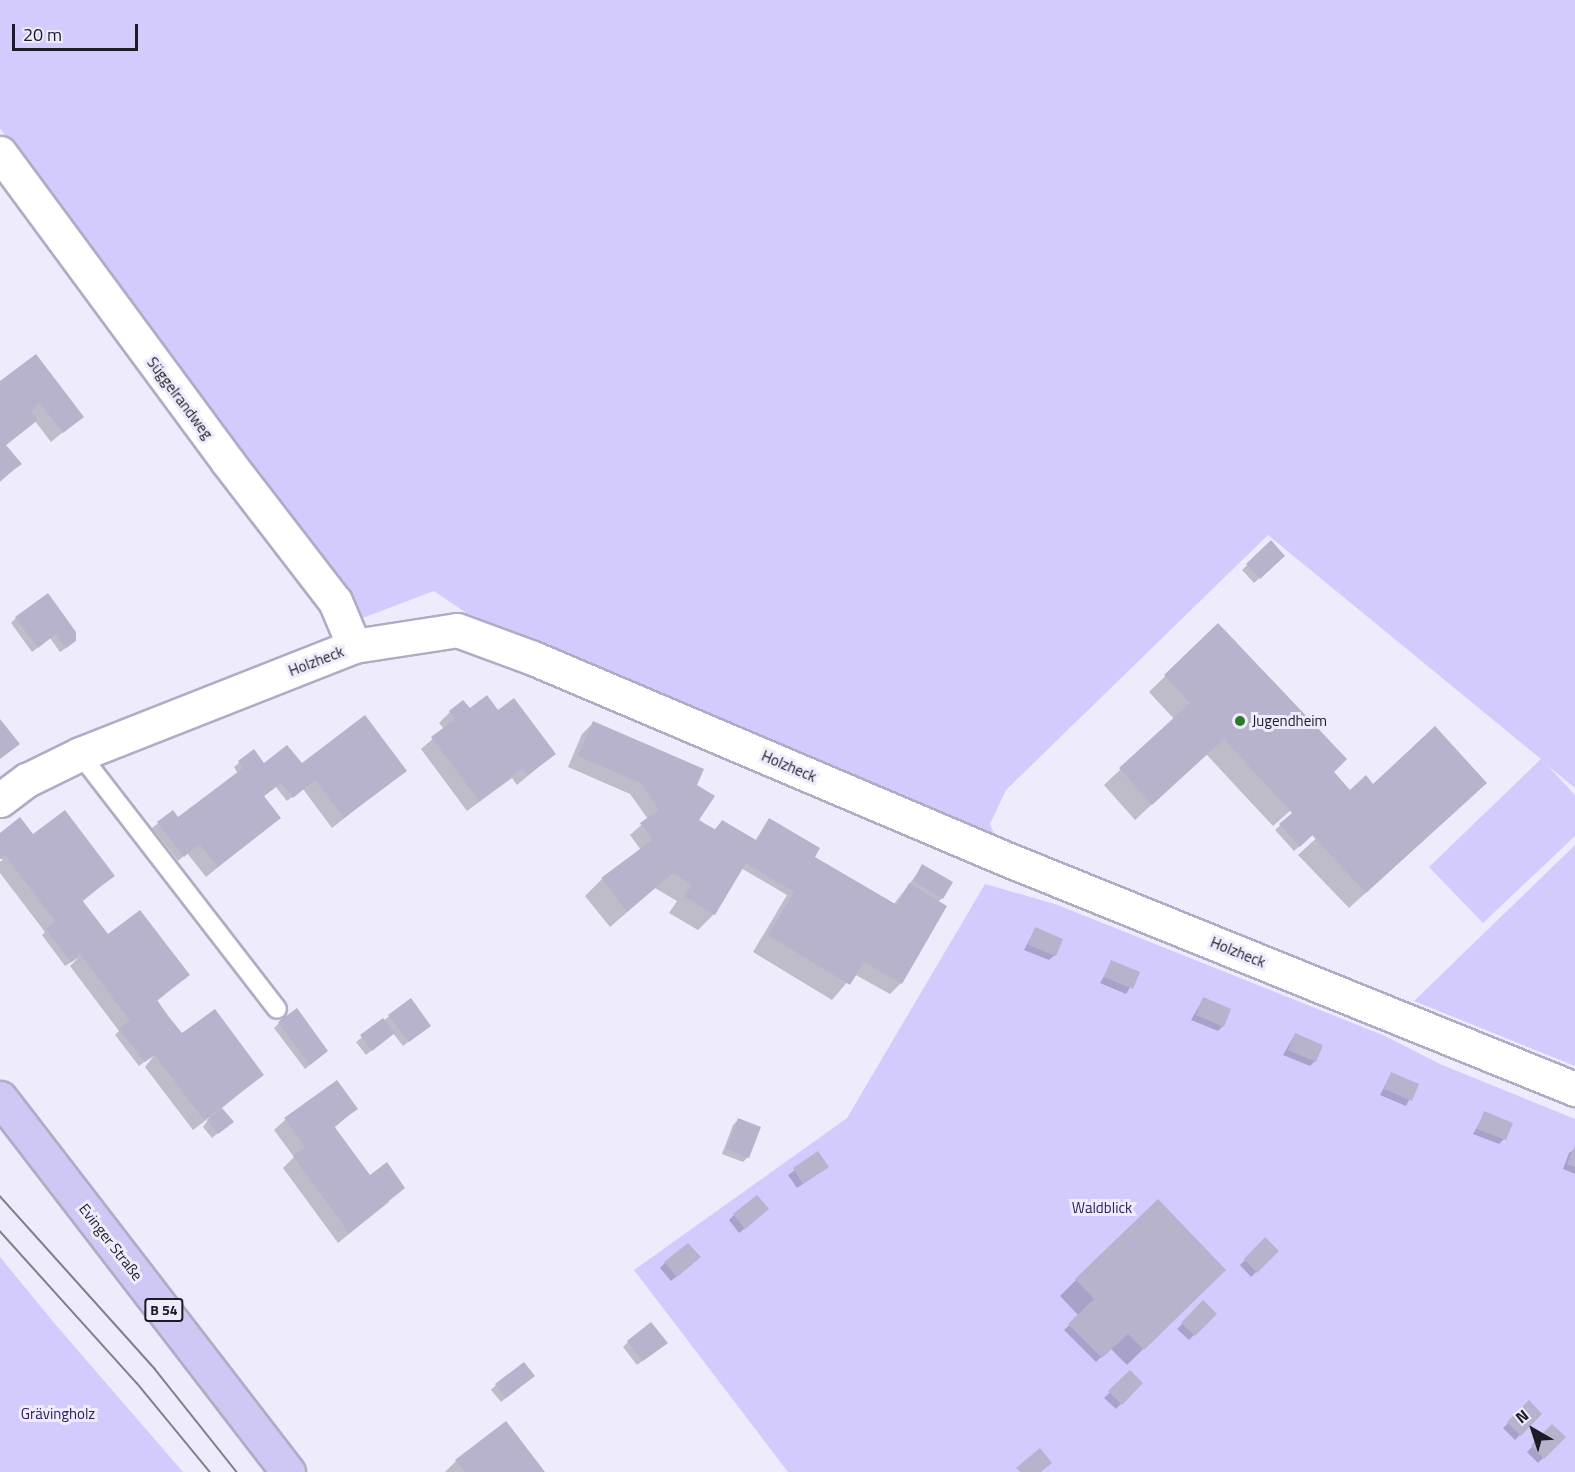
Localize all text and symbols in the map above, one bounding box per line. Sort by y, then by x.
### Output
scale bar [15,12,141,50]
text: 20 m [23,21,62,48]
street label: Süggelrandweg [143,353,217,443]
street label: Holzheck [286,642,346,680]
place label: Jugendheim [1252,712,1327,730]
marker: Jugendheim [1233,714,1247,728]
street label: Holzheck [759,746,819,786]
street label: Holzheck [1208,933,1268,971]
park label: Waldblick [1072,1199,1132,1217]
street label: Evinger Straße [75,1200,147,1284]
road number: B 54 [143,1299,185,1321]
north arrow [1503,1400,1563,1460]
text: N [1510,1403,1534,1429]
park label: Grävingholz [21,1405,95,1423]

